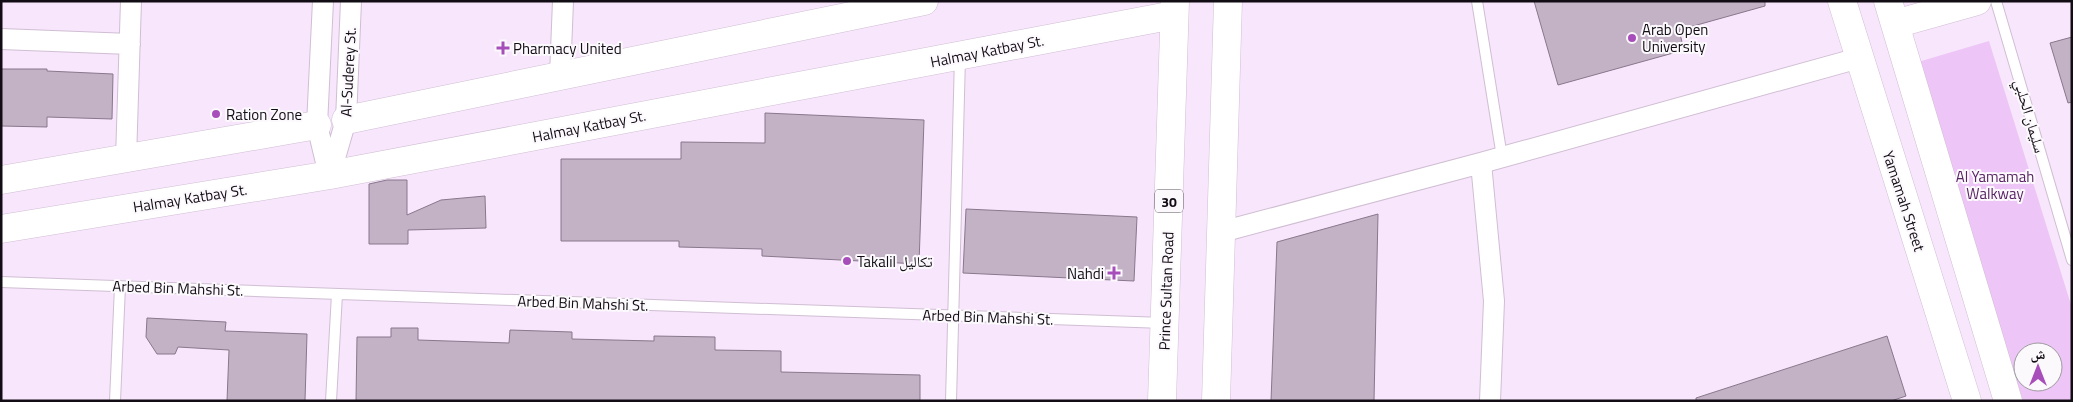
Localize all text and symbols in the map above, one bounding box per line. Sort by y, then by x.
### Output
place label: Arab Open University [1642,18,1708,58]
street label: Al-Suderey St. [334,27,362,117]
street label: Halmay Katbay St. [928,29,1046,73]
marker: Arab Open University [1626,32,1638,44]
place label: Pharmacy United [513,37,622,60]
marker: Pharmacy United [497,42,509,54]
street label: سليمان الحلبي [2008,76,2052,156]
place label: Ration Zone [226,103,302,126]
street label: Halmay Katbay St. [530,104,648,148]
marker: Ration Zone [210,108,222,120]
street label: Yamamah Street [1877,148,1931,255]
park label: Al Yamamah Walkway [1956,165,2034,205]
street label: Halmay Katbay St. [131,178,249,218]
road number: 30 [1155,190,1183,212]
street label: Prince Sultan Road [1152,231,1180,351]
place label: Takalil تكاليل [857,250,933,273]
marker: Takalil تكاليل [841,255,853,267]
place label: Nahdi [1067,262,1104,285]
marker: Nahdi [1108,267,1120,279]
street label: Arbed Bin Mahshi St. [112,274,244,302]
street label: Arbed Bin Mahshi St. [517,289,649,317]
street label: Arbed Bin Mahshi St. [922,303,1054,331]
north arrow [2013,342,2063,392]
text: ش [2031,343,2046,364]

